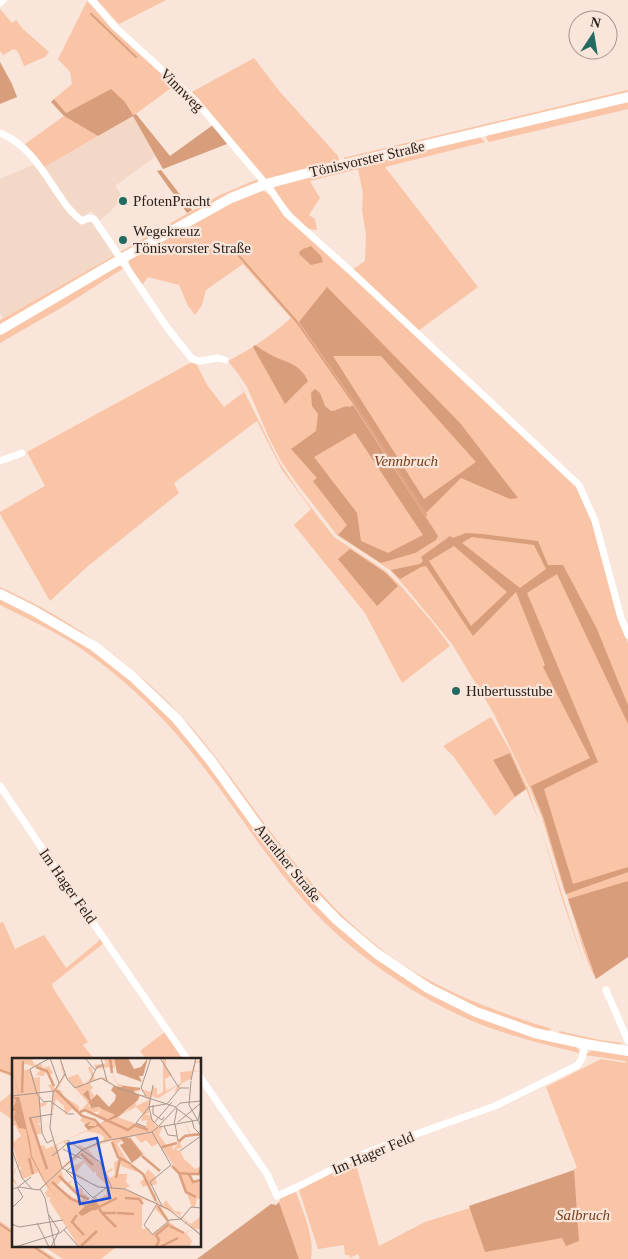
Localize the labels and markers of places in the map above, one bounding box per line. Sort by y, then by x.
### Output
place label: PfotenPracht [133,193,211,209]
marker: PfotenPracht [117,195,129,207]
place label: Wegekreuz Tönisvorster Straße [133,223,251,256]
marker: Wegekreuz Tönisvorster Straße [117,234,129,246]
place label: Hubertusstube [466,683,553,699]
marker: Hubertusstube [450,685,462,697]

